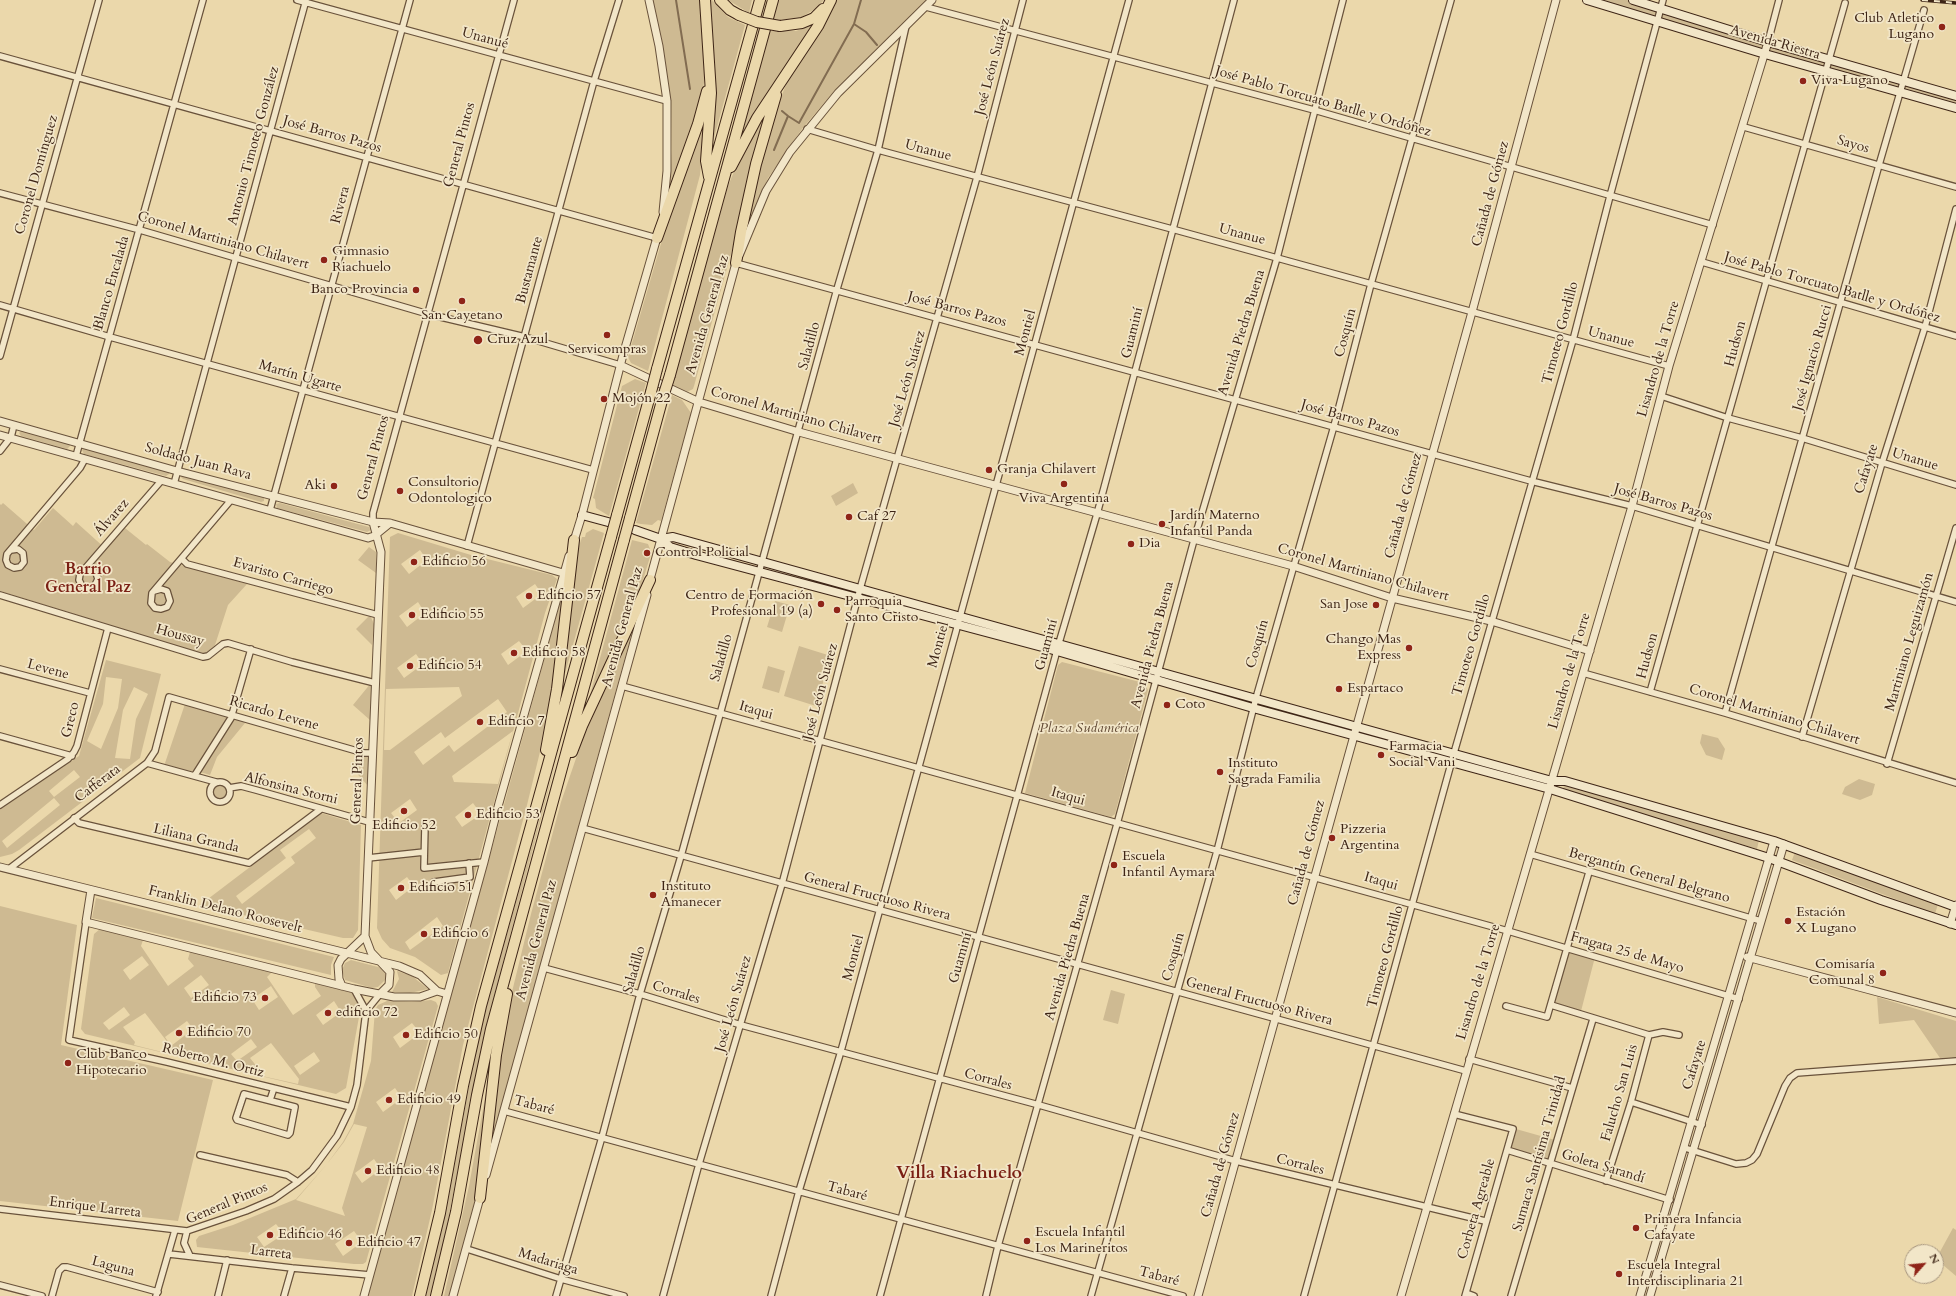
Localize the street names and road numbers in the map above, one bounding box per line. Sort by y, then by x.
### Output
street label: José León Suárez [972,17,1014,117]
street label: Avenida Riestra [1728,22,1822,64]
street label: Unanué [460,25,510,53]
street label: José Pablo Torcuato Batlle y Ordóñez [1213,63,1433,141]
street label: Antonio Timoteo González [225,65,283,227]
street label: General Pintos [441,101,479,189]
street label: Coronel Domínguez [12,113,62,237]
street label: José Barros Pazos [281,113,383,157]
street label: Sayos [1835,132,1871,158]
street label: Unanue [903,137,953,165]
street label: Cañada de Gómez [1469,139,1513,249]
street label: Rivera [328,184,354,226]
street label: Coronel Martiniano Chilavert [135,208,311,274]
street label: Unanue [1217,221,1267,249]
street label: Blanco Encalada [91,234,133,332]
street label: Bustamante [513,235,547,305]
street label: José Pablo Torcuato Batlle y Ordóñez [1722,249,1942,327]
street label: Avenida General Paz [683,253,733,377]
street label: Avenida Piedra Buena [1215,268,1269,398]
street label: Timoteo Gordillo [1539,280,1583,386]
street label: José Barros Pazos [906,289,1008,331]
street label: Lisandro de la Torre [1634,299,1684,419]
street label: José Ignacio Rucci [1790,303,1836,413]
street label: Guaminí [1119,306,1147,360]
street label: Cosquín [1331,307,1361,359]
street label: Montiel [1012,308,1040,358]
street label: Hudson [1722,319,1750,369]
street label: Saladillo [796,320,824,372]
street label: Unanue [1586,324,1636,352]
street label: José León Suárez [886,329,930,429]
street label: Martín Ugarte [257,357,343,397]
street label: Coronel Martiniano Chilavert [708,383,884,449]
street label: José Barros Pazos [1299,397,1401,441]
street label: General Pintos [355,414,393,502]
street label: Soldado Juan Rava [143,440,253,484]
street label: Cafayate [1851,442,1883,496]
street label: Unanue [1890,445,1940,475]
street label: Cañada de Gómez [1382,451,1426,561]
street label: José Barros Pazos [1612,481,1714,525]
street label: Álvarez [91,496,133,540]
street label: Coronel Martiniano Chilavert [1275,540,1451,606]
street label: Evaristo Carriego [231,555,335,599]
street label: Avenida General Paz [599,565,647,689]
street label: Martiniano Leguizamón [1882,571,1938,713]
street label: Avenida Piedra Buena [1128,580,1178,710]
street label: Timoteo Gordillo [1449,592,1495,698]
street label: Lisandro de la Torre [1545,611,1595,731]
street label: Guaminí [1032,617,1062,673]
street label: Cosquín [1243,618,1273,670]
street label: Montiel [925,620,953,670]
street label: Houssay [154,621,206,651]
street label: Hudson [1634,631,1662,681]
street label: Saladillo [707,632,737,684]
street label: José León Suárez [800,642,842,742]
street label: Levene [25,656,71,684]
street label: Coronel Martiniano Chilavert [1687,681,1861,749]
street label: Ricardo Levene [227,693,321,735]
street label: Itaqui [737,698,775,724]
street label: Greco [58,700,84,740]
street label: General Pintos [348,737,368,825]
street label: Cafferata [72,761,124,807]
street label: Alfonsina Storni [243,769,339,809]
street label: Itaqui [1049,784,1087,810]
street label: Cañada de Gómez [1285,798,1329,908]
street label: Liliana Granda [152,821,240,857]
street label: Bergantín General Belgrano [1566,845,1732,907]
street label: General Fructuoso Rivera [802,869,952,925]
street label: Itaqui [1362,869,1400,895]
street label: Avenida General Paz [513,878,561,1002]
street label: Franklin Delano Roosevelt [146,883,304,937]
street label: Avenida Piedra Buena [1042,892,1094,1022]
street label: Timoteo Gordillo [1364,904,1408,1010]
street label: Lisandro de la Torre [1453,922,1505,1042]
street label: Fragata 25 de Mayo [1568,929,1686,977]
street label: Guaminí [946,930,976,986]
street label: Cosquín [1159,931,1189,983]
street label: Montiel [840,933,868,983]
street label: Saladillo [620,944,650,996]
street label: José León Suárez [712,954,756,1054]
street label: General Fructuoso Rivera [1184,974,1334,1030]
street label: Corrales [650,978,702,1008]
street label: Cafayate [1679,1038,1711,1092]
street label: Roberto M. Ortiz [160,1040,266,1082]
street label: Falucho San Luis [1598,1043,1642,1143]
street label: Corrales [962,1066,1014,1094]
street label: Sumaca Santísima Trinidad [1510,1075,1570,1233]
street label: Tabaré [512,1093,556,1119]
street label: Cañada de Gómez [1198,1110,1244,1220]
street label: Goleta Sarandí [1559,1146,1647,1188]
street label: Corrales [1274,1151,1326,1179]
street label: Corbeta Agreable [1455,1157,1499,1261]
street label: General Pintos [184,1179,270,1229]
street label: Tabaré [825,1179,869,1205]
street label: Enrique Larreta [48,1194,142,1222]
street label: Larreta [249,1242,293,1264]
street label: Madariaga [516,1245,580,1279]
street label: Laguna [90,1253,136,1281]
street label: Tabaré [1137,1264,1181,1290]

